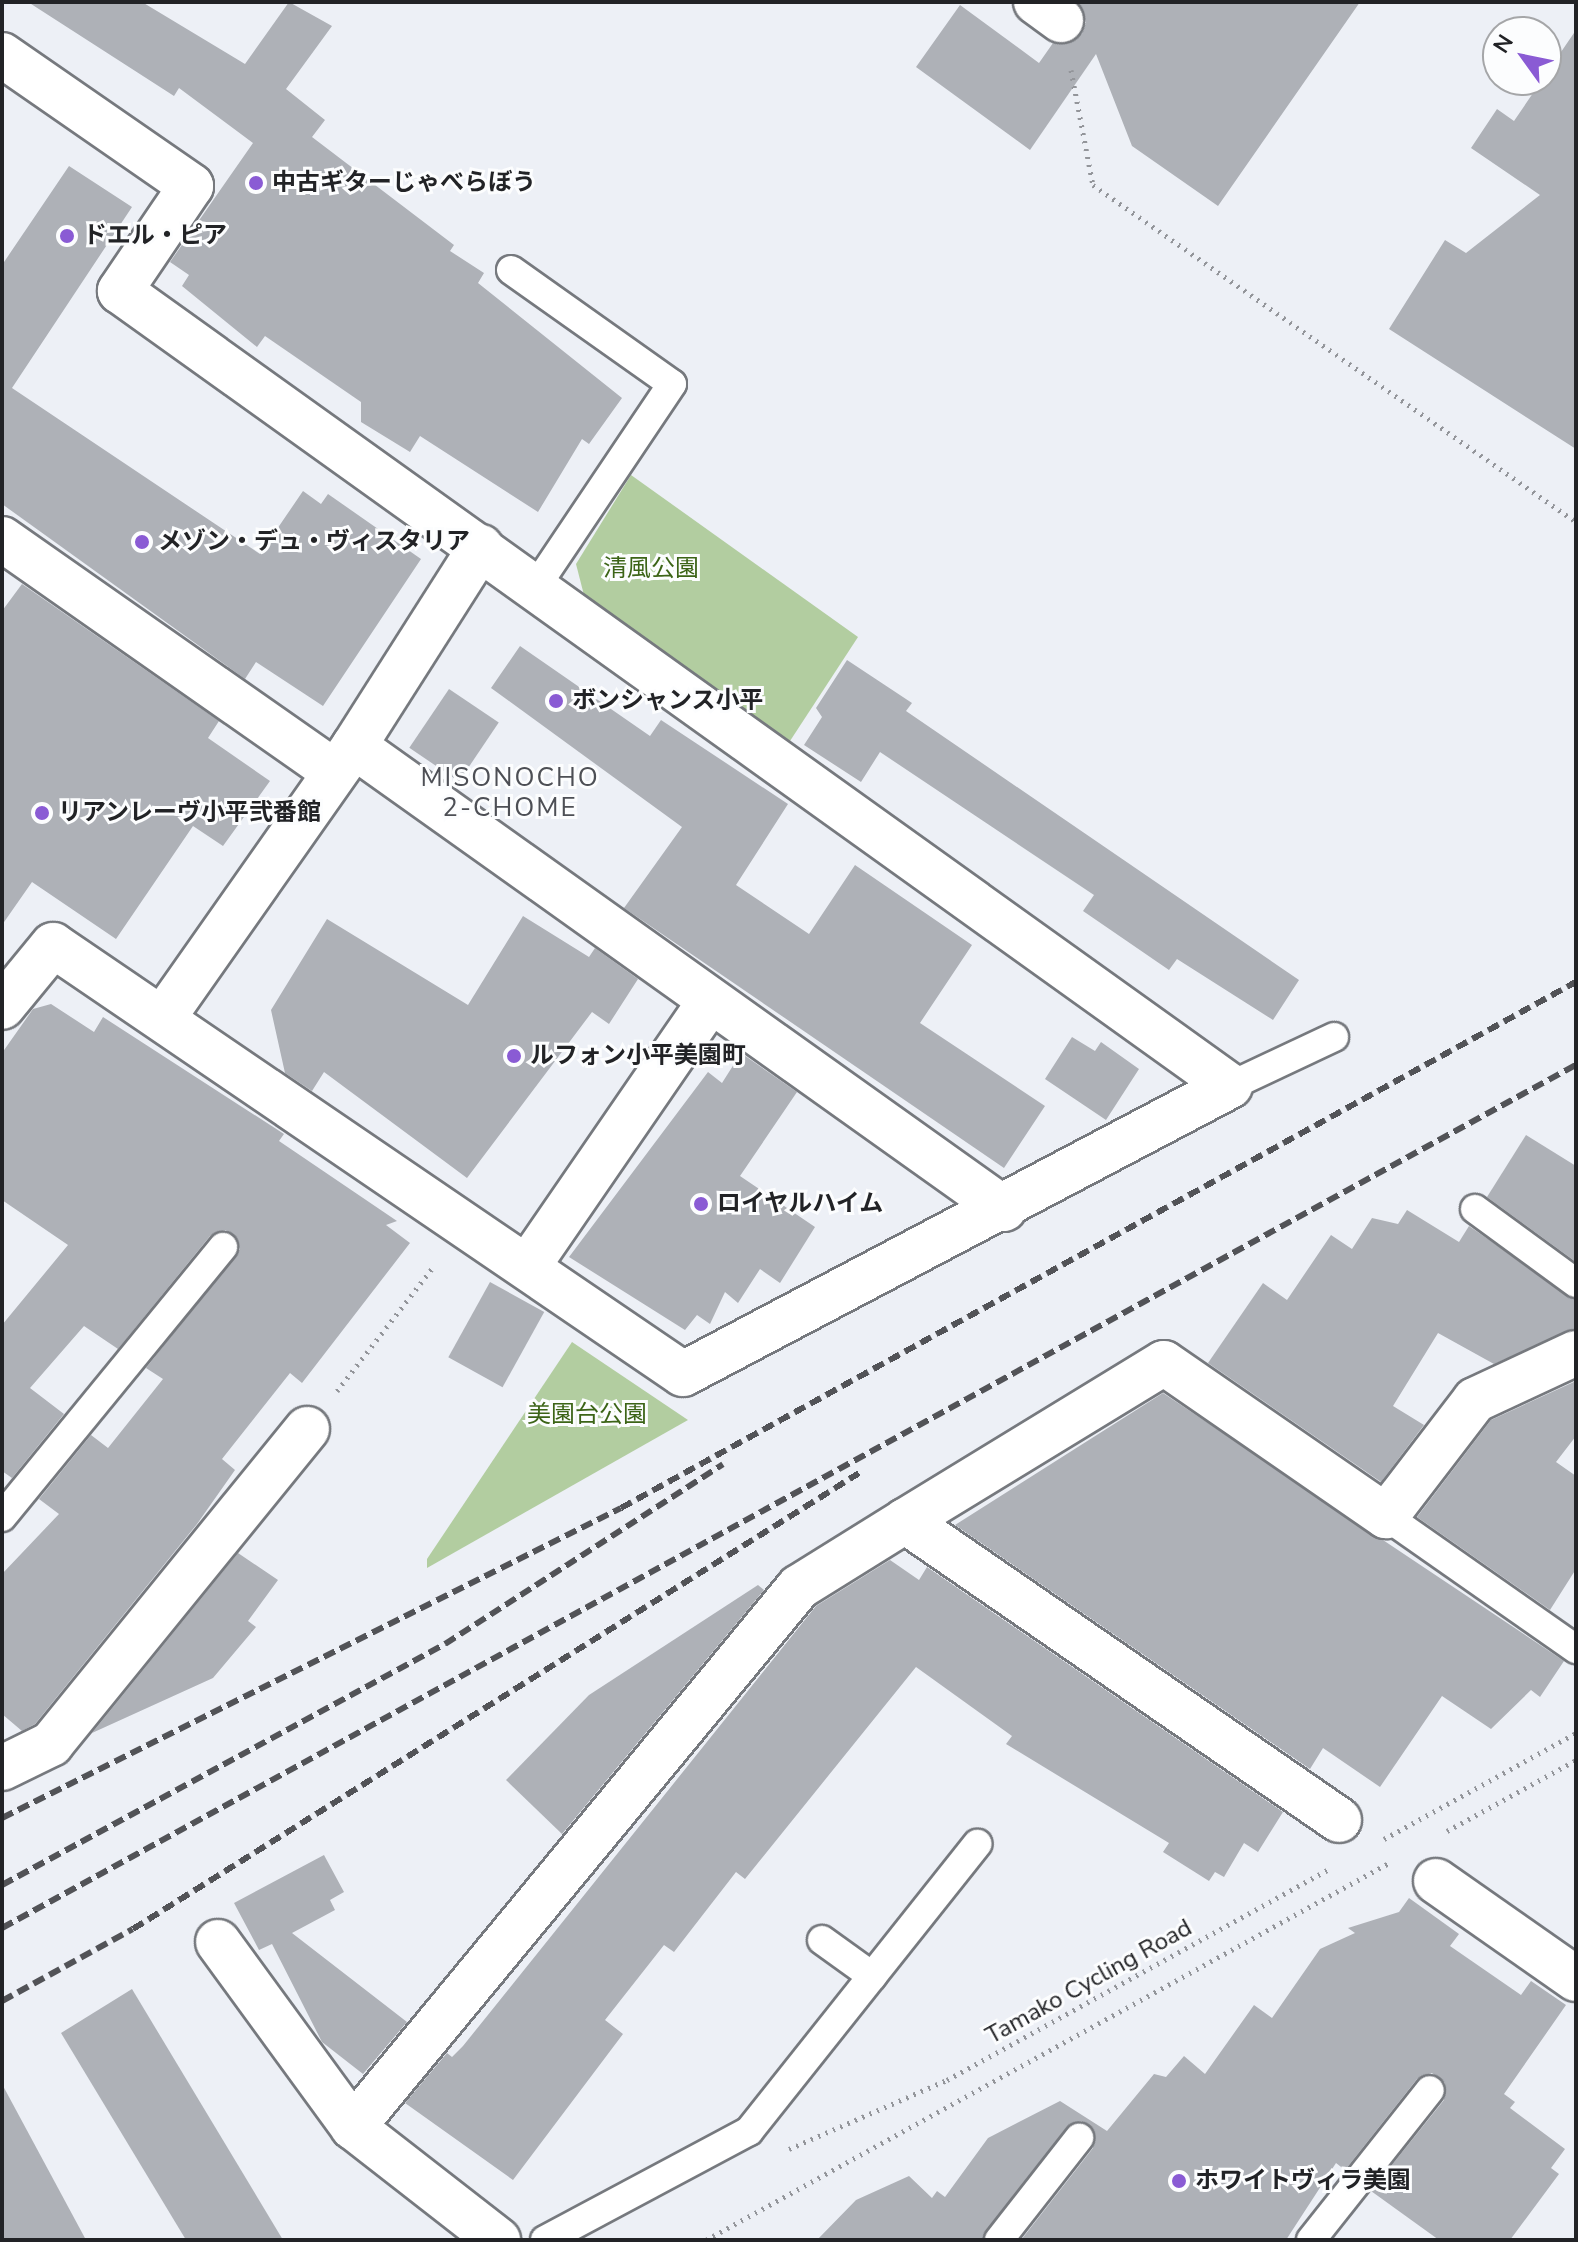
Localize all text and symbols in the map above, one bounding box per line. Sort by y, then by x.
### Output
north arrow [1482,16,1562,96]
text: N [1486,29,1521,59]
place label: 中古ギターじゃべらぼう [272,169,536,197]
marker: 中古ギターじゃべらぼう [247,174,265,192]
place label: ドエル・ピア [83,222,227,250]
marker: ドエル・ピア [58,227,76,245]
place label: メゾン・デュ・ヴィスタリア [158,528,470,556]
marker: メゾン・デュ・ヴィスタリア [133,533,151,551]
park label: 清風公園 [603,555,699,583]
place label: ボンシャンス小平 [572,687,764,715]
marker: ボンシャンス小平 [547,692,565,710]
district label: MISONOCHO 2-CHOME [420,762,600,824]
place label: リアンレーヴ小平弐番館 [58,799,322,827]
marker: リアンレーヴ小平弐番館 [33,804,51,822]
place label: ルフォン小平美園町 [530,1042,746,1070]
marker: ルフォン小平美園町 [505,1047,523,1065]
place label: ロイヤルハイム [717,1190,885,1218]
marker: ロイヤルハイム [692,1195,710,1213]
park label: 美園台公園 [527,1401,647,1429]
street label: Tamako Cycling Road [981,1913,1197,2051]
place label: ホワイトヴィラ美園 [1195,2167,1411,2195]
marker: ホワイトヴィラ美園 [1170,2172,1188,2190]

